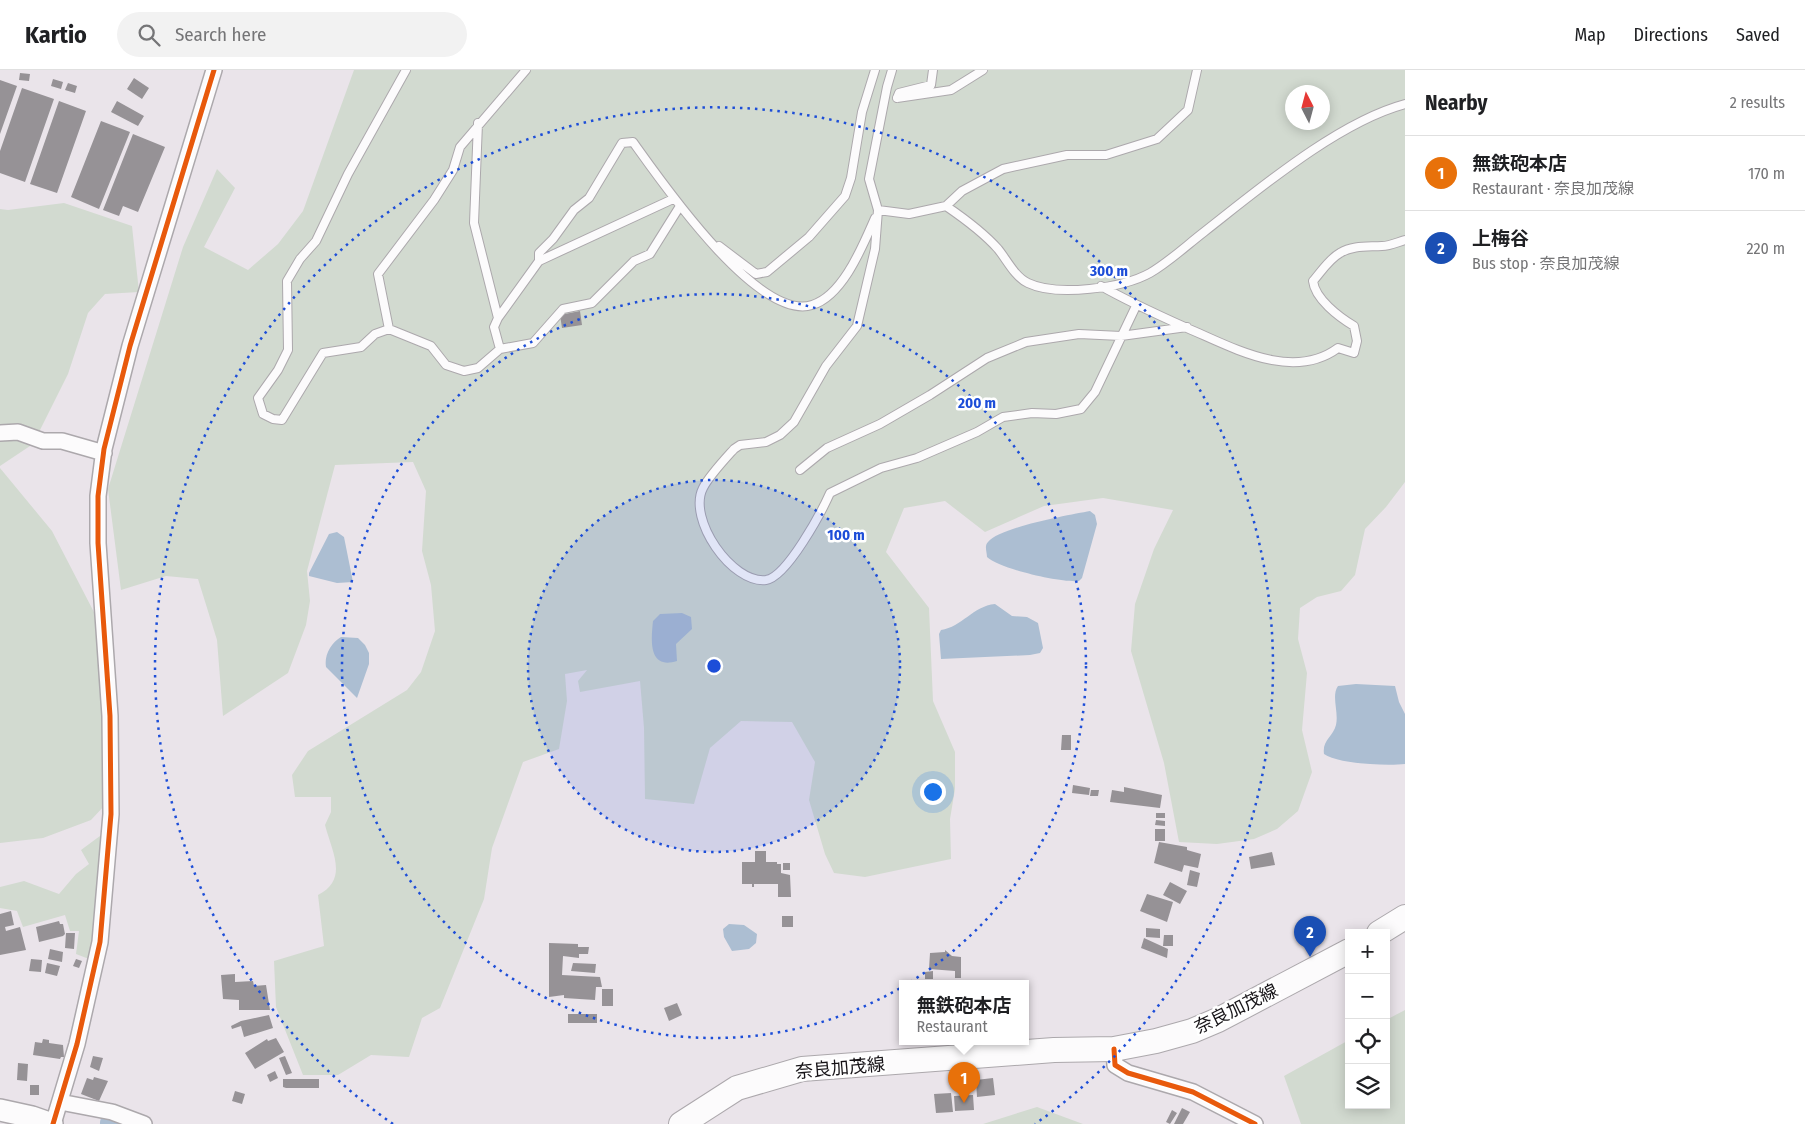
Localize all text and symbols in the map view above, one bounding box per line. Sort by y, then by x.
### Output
search box [117,12,467,57]
text: Kartio [25,21,87,49]
icon: search [135,21,163,49]
text: Search here [175,23,266,46]
text: Map [1574,24,1606,46]
text: Directions [1634,24,1708,46]
text: Saved [1736,24,1780,46]
north arrow [1285,85,1330,130]
text: Nearby [1425,90,1487,116]
text: 2 results [1730,93,1785,112]
text: 無鉄砲本店 [1472,152,1567,175]
text: 1 [1438,164,1444,183]
text: 170 m [1748,164,1785,183]
text: Restaurant · 奈良加茂線 [1472,179,1634,198]
text: 上梅谷 [1472,227,1529,250]
text: 2 [1437,239,1445,258]
text: 220 m [1746,239,1785,258]
text: Bus stop · 奈良加茂線 [1472,254,1619,273]
text: 300 m [1089,262,1128,280]
text: 200 m [957,394,996,412]
text: 100 m [827,526,865,544]
centre of rings [705,657,723,675]
your location [920,779,946,805]
pin: 2 [1294,916,1326,957]
map controls [1345,929,1390,1109]
button: + [1345,929,1390,974]
button: − [1345,974,1390,1019]
street label: 奈良加茂線 [1191,979,1281,1039]
popup [899,980,1029,1045]
text: 無鉄砲本店 [916,994,1012,1017]
text: Restaurant [916,1017,988,1036]
button: locate [1345,1019,1390,1064]
street label: 奈良加茂線 [794,1053,886,1083]
pin: 1 [948,1062,980,1103]
button: layers [1345,1064,1390,1109]

